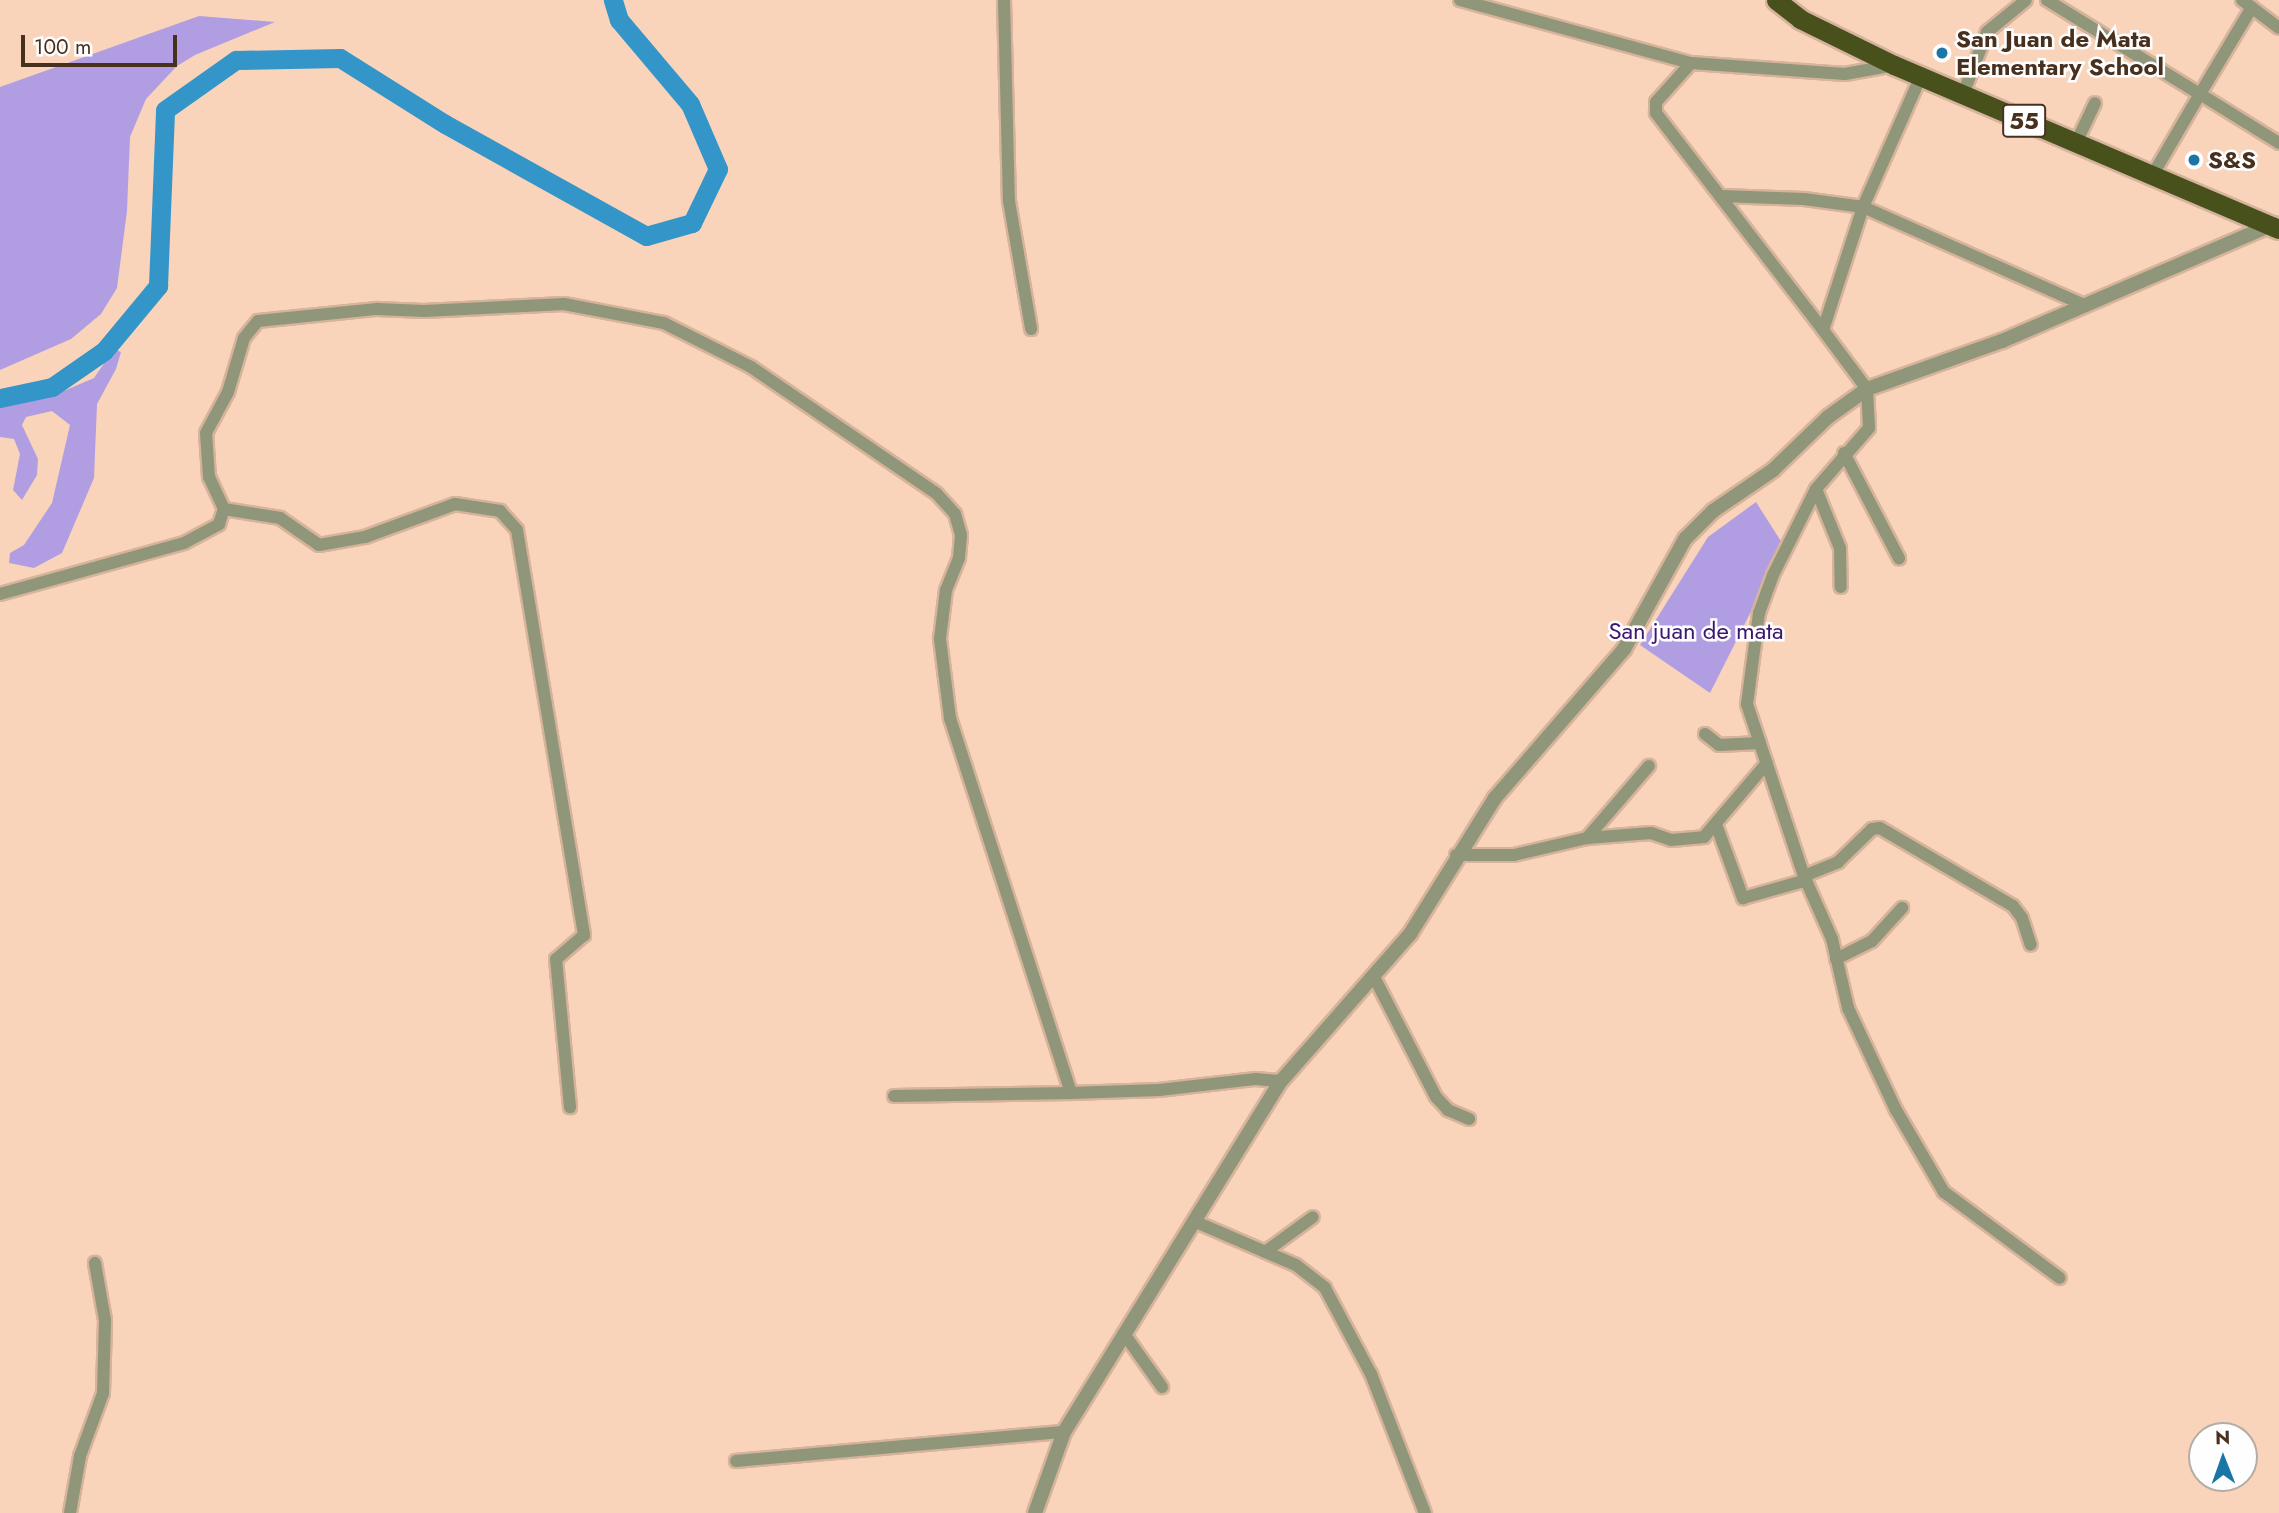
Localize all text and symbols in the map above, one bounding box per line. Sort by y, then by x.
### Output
scale bar [24,21,180,65]
place label: San Juan de Mata Elementary School [1956,25,2164,81]
text: 100 m [34,32,91,62]
marker: San Juan de Mata Elementary School [1934,45,1950,61]
road number: 55 [2001,102,2047,140]
place label: S&S [2208,146,2256,174]
marker: S&S [2186,152,2202,168]
park label: San juan de mata [1608,617,1784,645]
north arrow [2188,1422,2258,1492]
text: N [2215,1424,2230,1451]

